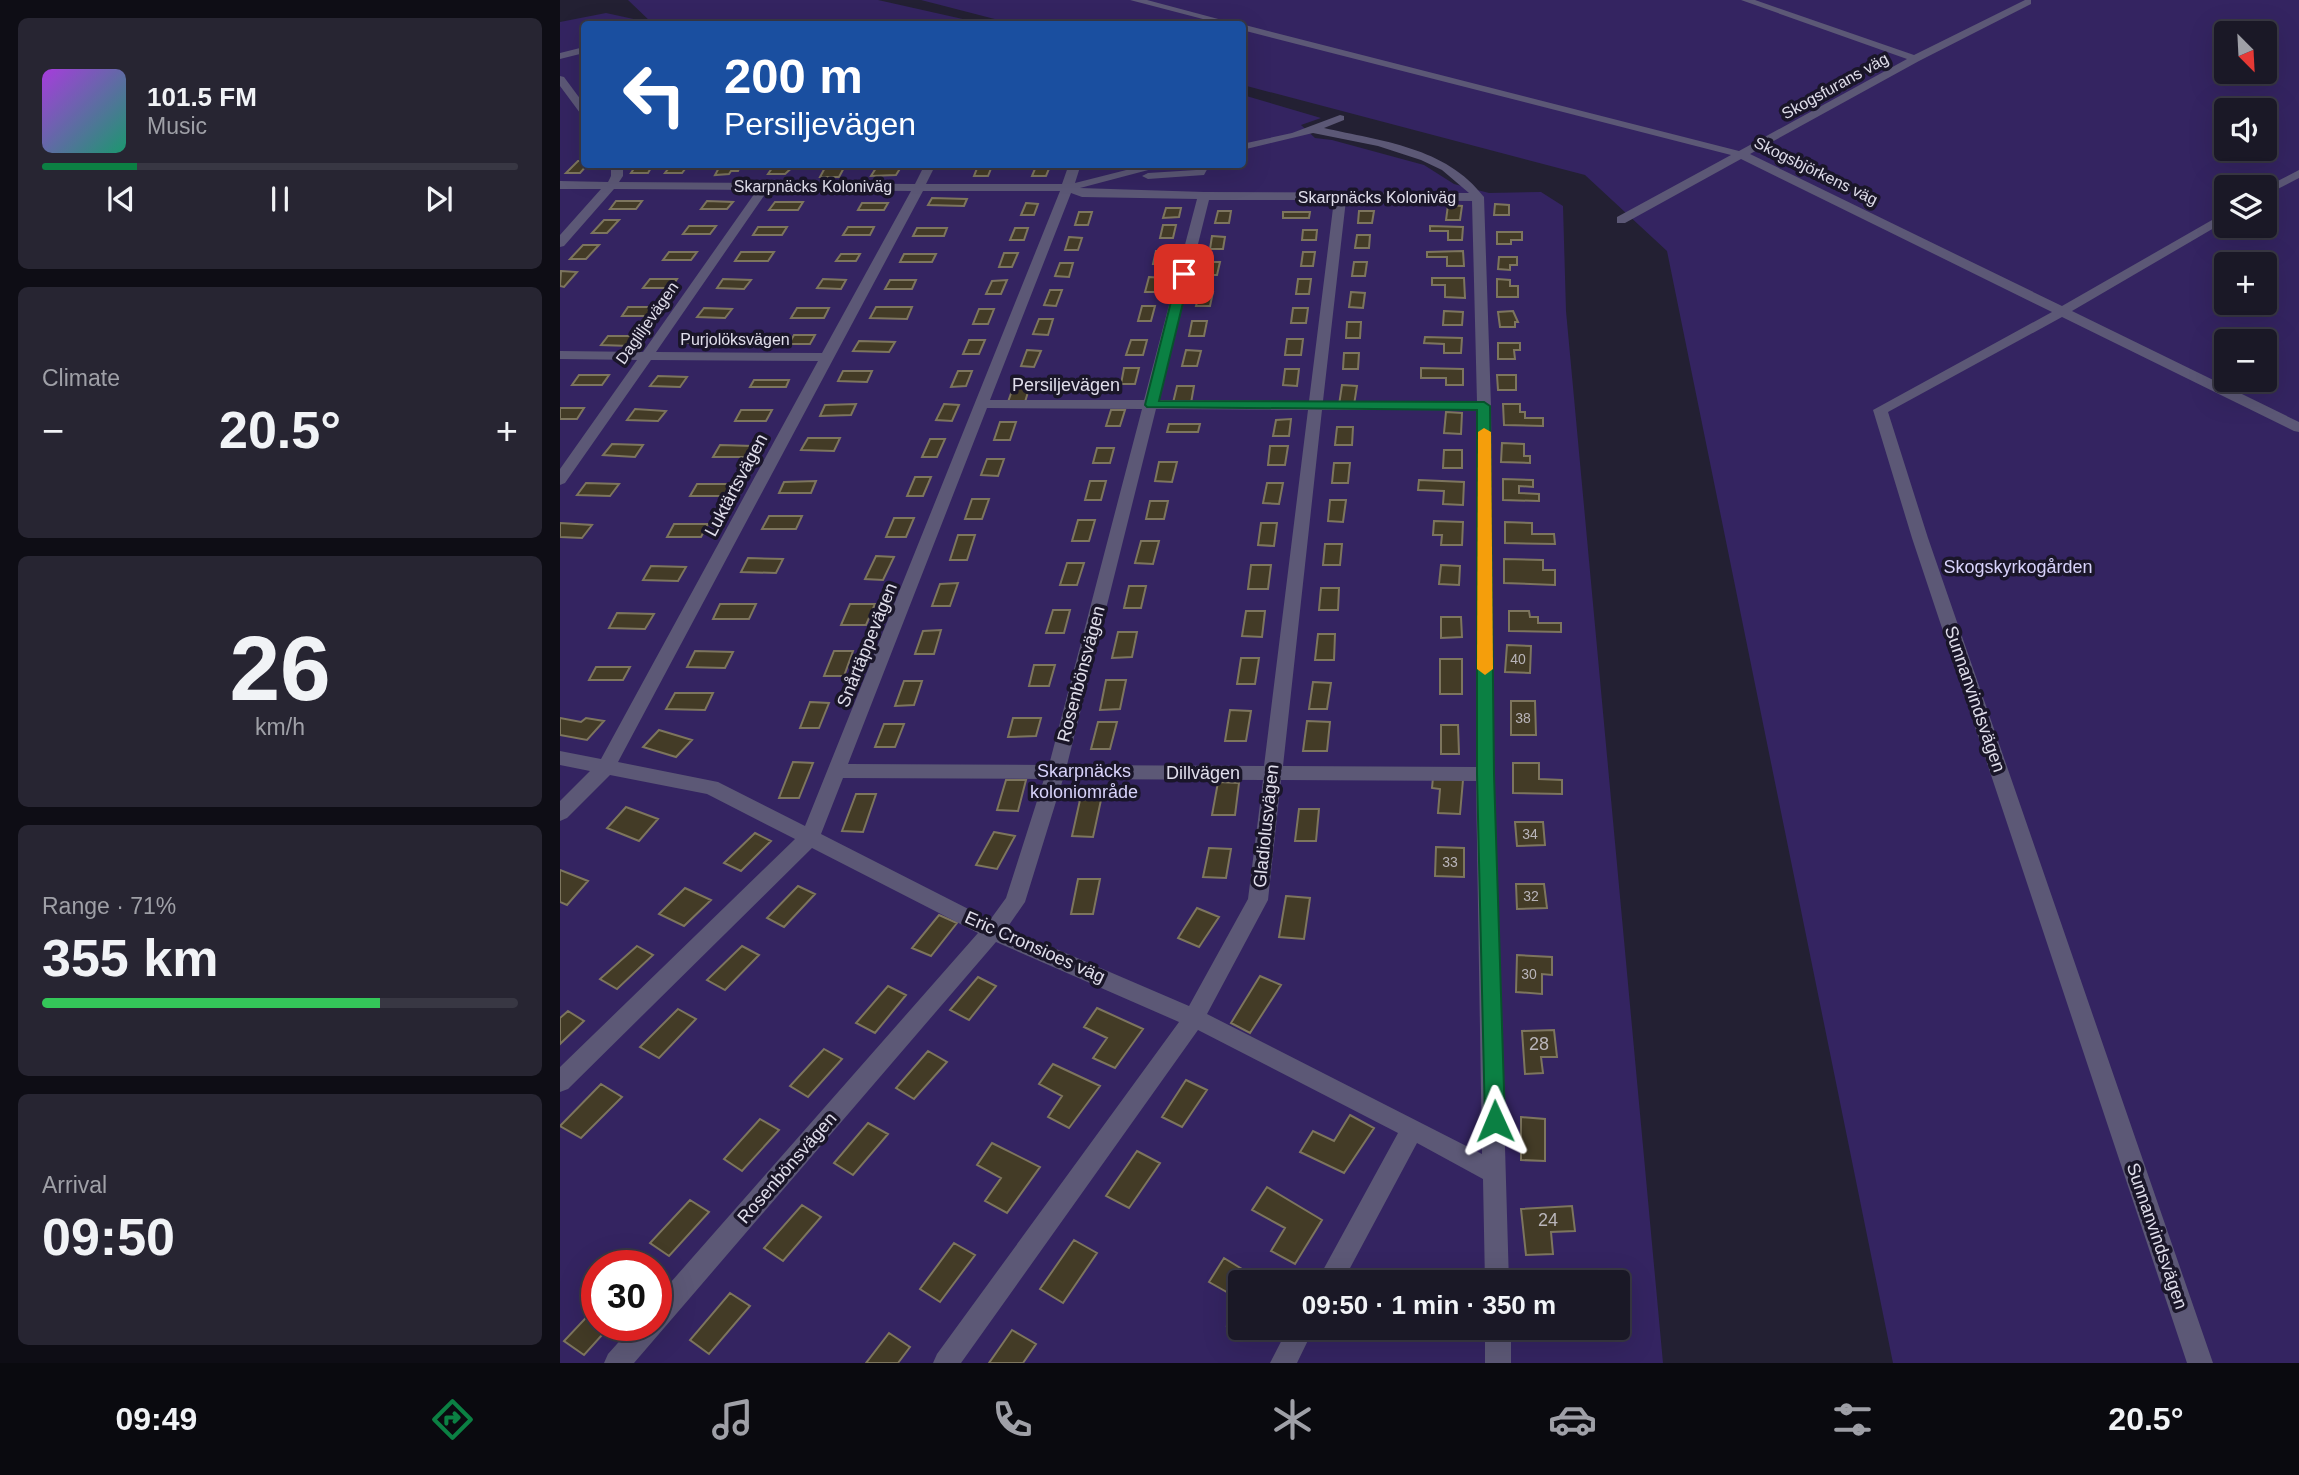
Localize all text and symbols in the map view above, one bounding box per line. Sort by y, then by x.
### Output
north arrow [2214,21,2277,84]
map controls [2214,21,2277,392]
icon: left [609,49,700,140]
text: 200 m [724,49,863,103]
street label: Skogsfurans väg [1779,50,1891,122]
text: 101.5 FM [147,82,257,112]
button: sound [2214,98,2277,161]
text: Persiljevägen [724,106,916,142]
text: Music [147,113,207,139]
street label: Skogsbjörkens väg [1752,134,1880,208]
button: layers [2214,175,2277,238]
street label: Skarpnäcks Koloniväg [734,178,892,195]
icon: previous [102,180,140,218]
icon: pause [261,180,299,218]
icon: next [420,180,458,218]
street label: Skarpnäcks Koloniväg [1298,189,1456,206]
pin [1154,244,1214,304]
button: + [2214,252,2277,315]
icon: arrive [1165,255,1203,293]
street label: Dagliljevägen [612,279,682,367]
button: − [2214,329,2277,392]
street label: Purjolöksvägen [680,331,790,348]
text: Climate [42,365,120,391]
street label: Persiljevägen [1012,375,1120,395]
text: 20.5° [219,401,341,459]
text: − [42,410,64,452]
text: + [496,410,518,452]
street label: Luktärtsvägen [701,430,771,540]
park label: Skogskyrkogården [1943,557,2093,577]
street label: Snårtäppevägen [833,580,901,710]
street label: Rosenbönsvägen [1053,604,1109,744]
text: 26 [229,618,331,719]
street label: Sunnanvindsvägen [1941,623,2009,775]
house number: 40 [1510,651,1526,667]
house number: 38 [1515,710,1531,726]
text: km/h [255,714,305,740]
park label: Skarpnäcks koloniområde [1030,761,1138,802]
street label: Dillvägen [1166,763,1240,783]
street label: Gladiolusvägen [1250,763,1282,889]
house number: 34 [1522,826,1538,842]
house number: 33 [1442,854,1458,870]
house number: 32 [1523,888,1539,904]
text: Range · 71% [42,893,176,919]
street label: Eric Cronsioes väg [962,907,1108,987]
text: 355 km [42,929,218,987]
house number: 30 [1521,966,1537,982]
house number: 28 [1529,1034,1549,1054]
position arrow [1458,1084,1532,1158]
street label: Rosenbönsvägen [733,1109,841,1227]
street label: Sunnanvindsvägen [2123,1160,2191,1312]
text: Arrival [42,1172,107,1198]
text: 09:50 [42,1208,175,1266]
house number: 24 [1538,1210,1558,1230]
speed limit sign: 30 [581,1250,672,1341]
text: 09:50 · 1 min · 350 m [1302,1290,1556,1320]
icon: directions [428,1395,477,1444]
icon: music [708,1395,757,1444]
icon: phone [988,1395,1037,1444]
icon: climate [1268,1395,1317,1444]
icon: car [1548,1395,1597,1444]
icon: filters [1828,1395,1877,1444]
text: 09:49 [116,1401,197,1437]
text: 20.5° [2108,1401,2183,1437]

